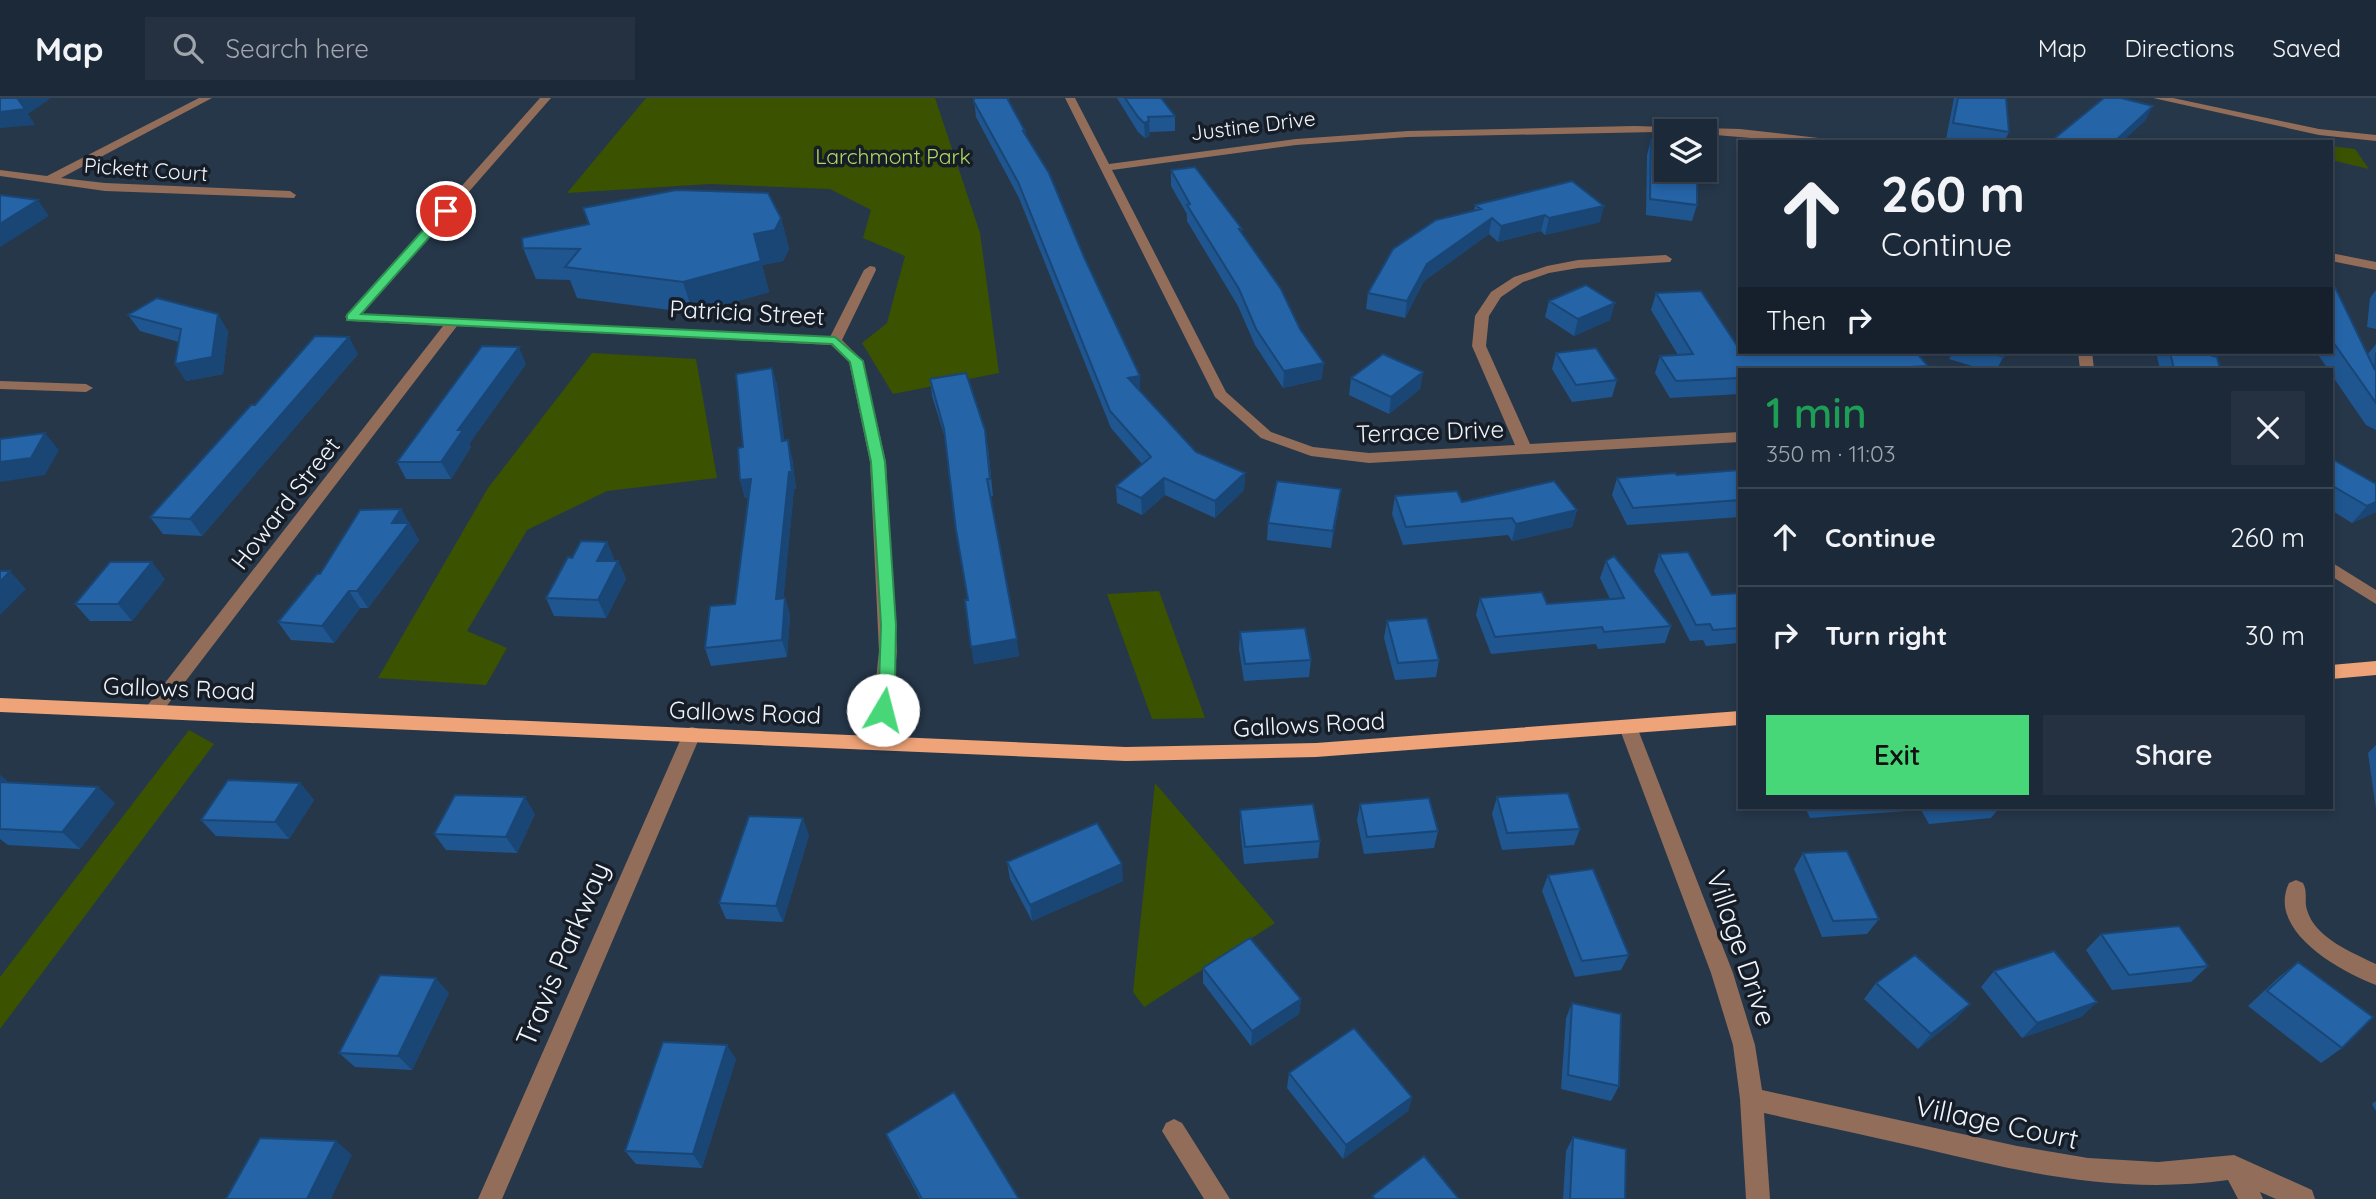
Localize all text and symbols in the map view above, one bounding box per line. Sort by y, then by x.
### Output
search box [145,17,635,80]
text: Map [35,28,103,69]
icon: search [169,29,207,67]
text: Search here [225,32,369,65]
text: Map [2038,33,2087,63]
text: Directions [2125,33,2235,63]
text: Saved [2273,33,2341,63]
street label: Justine Drive [1189,104,1317,146]
map controls [1654,119,1717,182]
button: layers [1654,119,1717,182]
park label: Larchmont Park [815,143,971,169]
street label: Pickett Court [83,152,209,186]
text: 260 m [1881,163,2025,224]
icon: ahead [1766,168,1857,259]
pin [416,181,476,241]
icon: arrive [427,192,465,230]
text: Continue [1881,224,2012,264]
street label: Patricia Street [669,293,825,331]
icon: right [1840,301,1878,339]
text: Then [1766,304,1826,337]
text: 1 min [1766,386,1867,439]
button: close [2231,391,2305,465]
street label: Terrace Drive [1355,413,1505,449]
street label: Howard Street [224,431,346,575]
text: 350 m · 11:03 [1766,439,1896,468]
icon: ahead [1766,518,1804,556]
text: Continue [1825,521,1936,554]
text: 260 m [2230,521,2305,554]
icon: right [1766,616,1804,654]
text: Turn right [1825,619,1947,652]
text: 30 m [2245,619,2305,652]
street label: Gallows Road [102,670,256,706]
position arrow [846,673,920,747]
street label: Gallows Road [668,694,822,730]
street label: Gallows Road [1232,705,1386,743]
button: Exit [1766,715,2029,795]
button: Share [2043,715,2305,795]
street label: Travis Parkway [507,856,617,1052]
street label: Village Drive [1699,866,1785,1030]
street label: Village Court [1912,1088,2082,1156]

